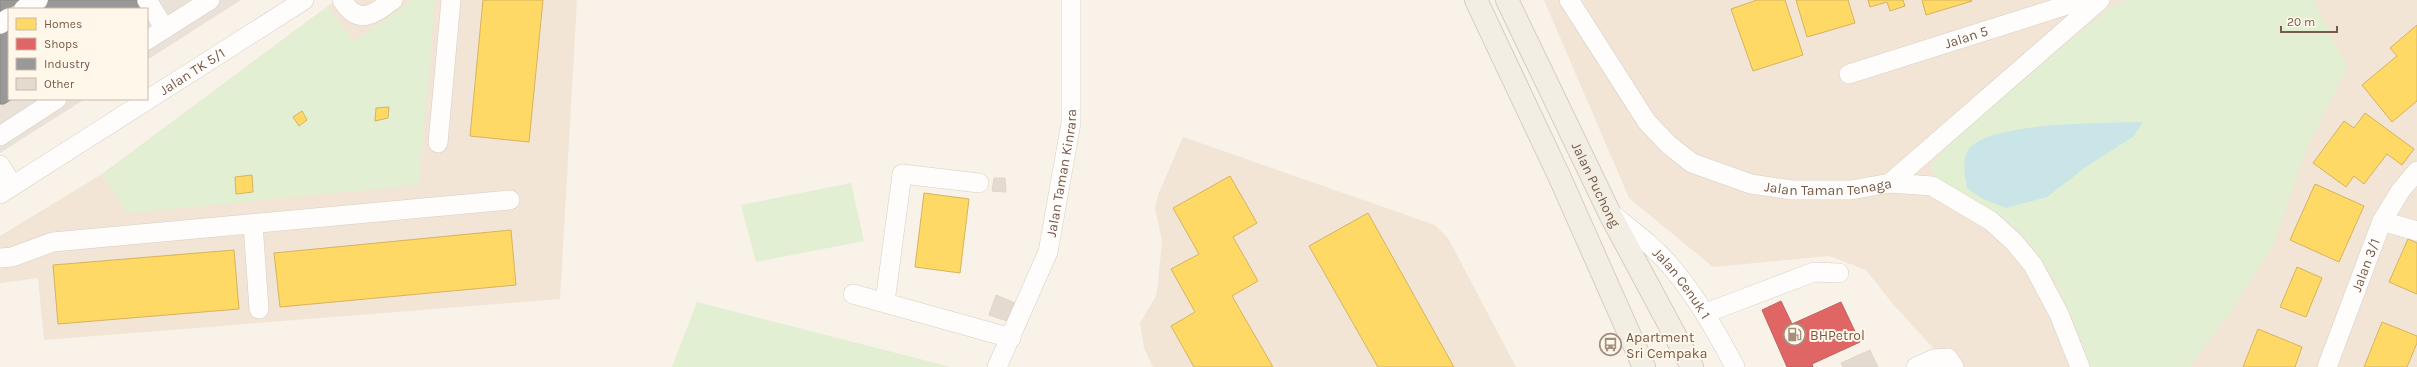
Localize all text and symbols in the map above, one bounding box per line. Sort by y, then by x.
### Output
legend [8,8,148,100]
scale bar [2281,8,2337,34]
text: 20 m [2287,15,2315,29]
text: Homes [44,17,82,31]
street label: Jalan 5 [1942,22,1990,52]
text: Shops [44,37,78,51]
street label: Jalan TK 5/1 [156,44,228,98]
text: Industry [44,57,90,71]
text: Other [44,77,75,91]
street label: Jalan Taman Kinrara [1042,109,1080,238]
street label: Jalan Puchong [1568,139,1624,230]
street label: Jalan Taman Tenaga [1763,174,1893,199]
street label: Jalan 3/1 [2348,236,2383,294]
street label: Jalan Cenuk 1 [1649,244,1714,322]
fuel station icon: BHPetrol [1781,322,1807,348]
place label: BHPetrol [1810,327,1865,344]
place label: Apartment Sri Cempaka [1626,329,1707,362]
bus stop icon: Apartment Sri Cempaka [1598,332,1624,358]

